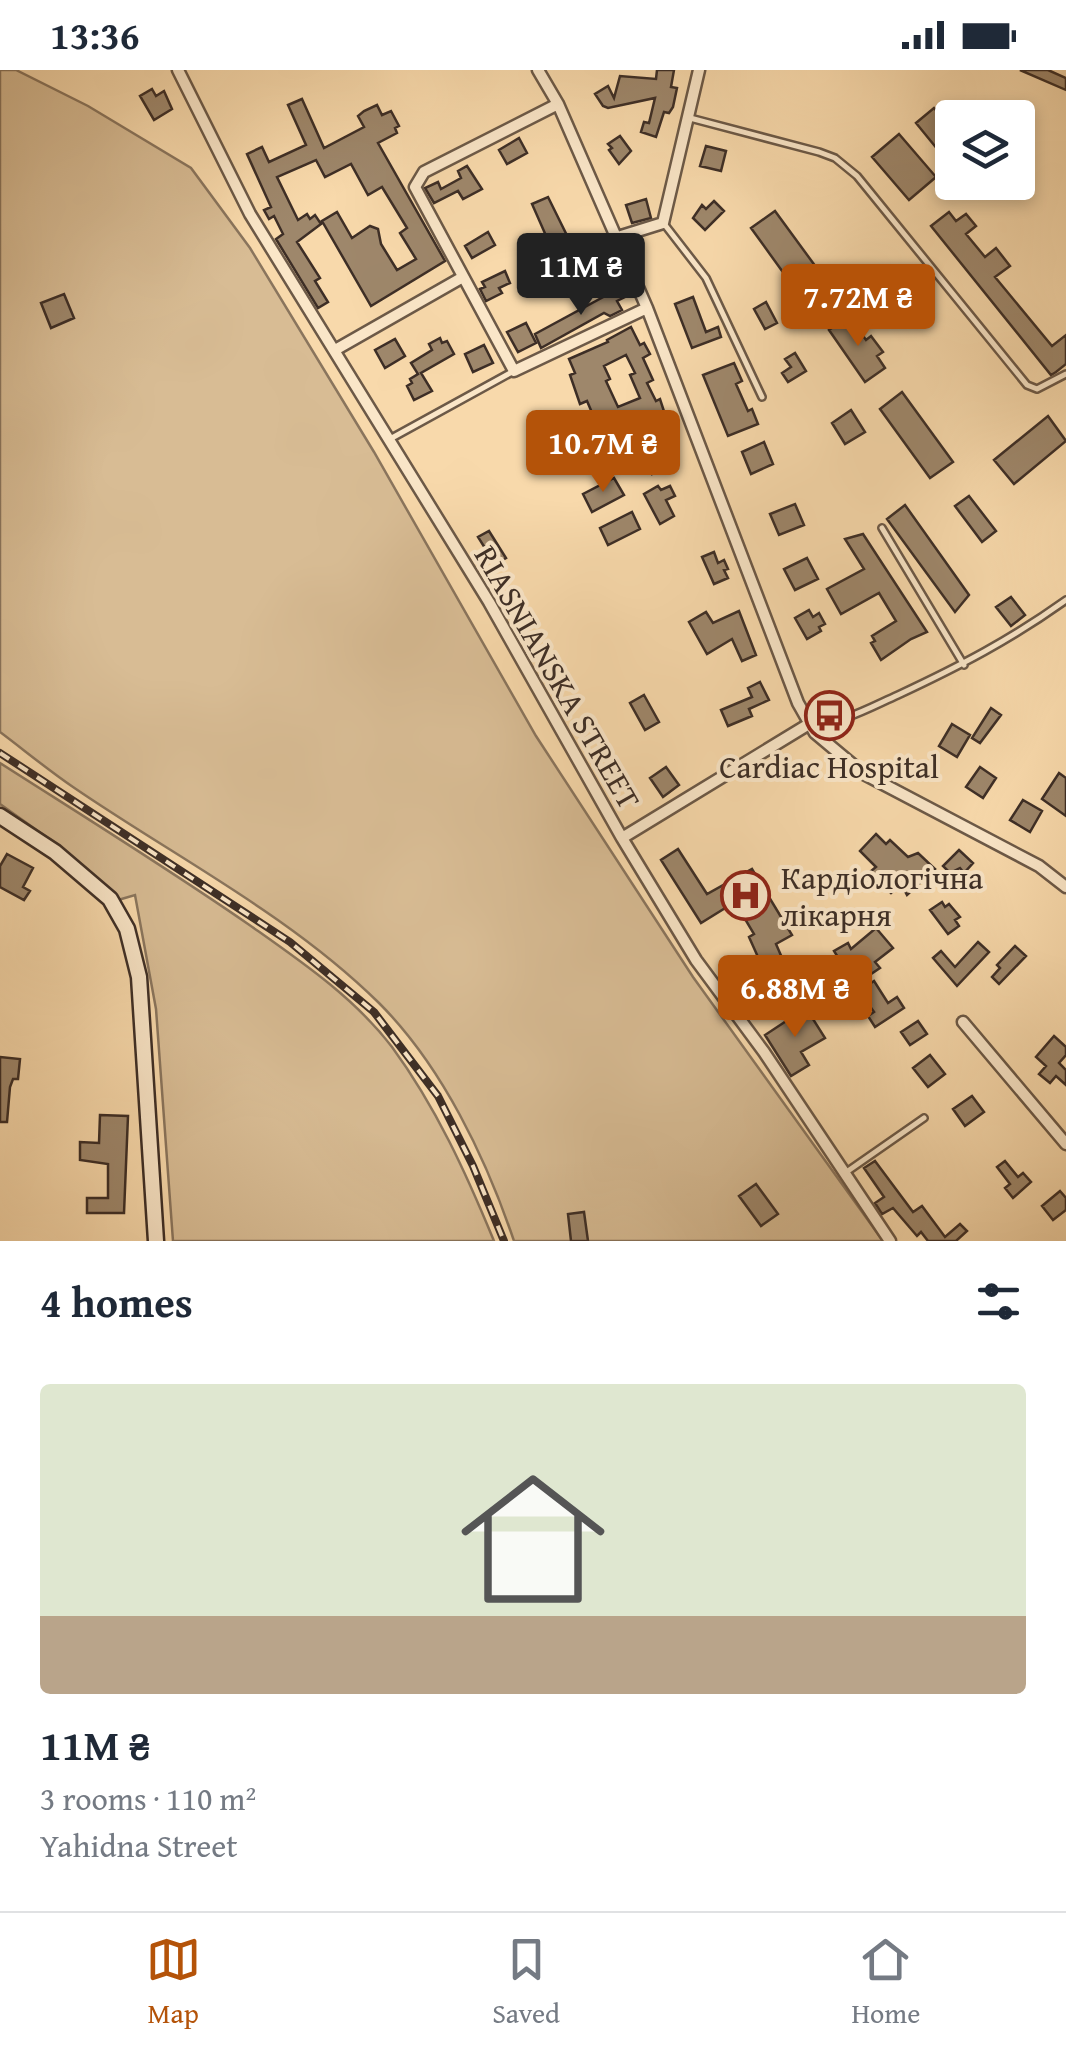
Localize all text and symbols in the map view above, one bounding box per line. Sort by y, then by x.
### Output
text: 13:36 [50,7,140,63]
map controls [935,100,1035,200]
button: layers [935,100,1035,200]
pin: 11M ₴ [511,233,651,318]
text: 11M ₴ [539,242,623,289]
pin: 7.72M ₴ [766,264,950,349]
text: 7.72M ₴ [803,273,913,320]
pin: 10.7M ₴ [511,410,695,495]
text: 10.7M ₴ [548,419,658,466]
street label: RIASNIANSKA STREET [463,536,653,818]
bus stop icon: Cardiac Hospital [803,690,855,742]
place label: Cardiac Hospital [719,743,939,790]
place label: Кардіологічна лікарня [781,854,984,938]
hospital icon: Кардіологічна лікарня [720,869,772,921]
pin: 6.88M ₴ [703,955,887,1040]
text: 6.88M ₴ [740,964,850,1011]
text: 4 homes [40,1271,193,1332]
icon: filters [971,1274,1026,1329]
icon: home [443,1449,623,1629]
text: 11M ₴ [40,1714,151,1775]
text: 3 rooms · 110 m² [40,1775,256,1822]
text: Yahidna Street [40,1822,238,1869]
tab: Map [146,1932,201,2033]
tab: Saved [492,1932,560,2033]
tab: Home [851,1932,920,2033]

